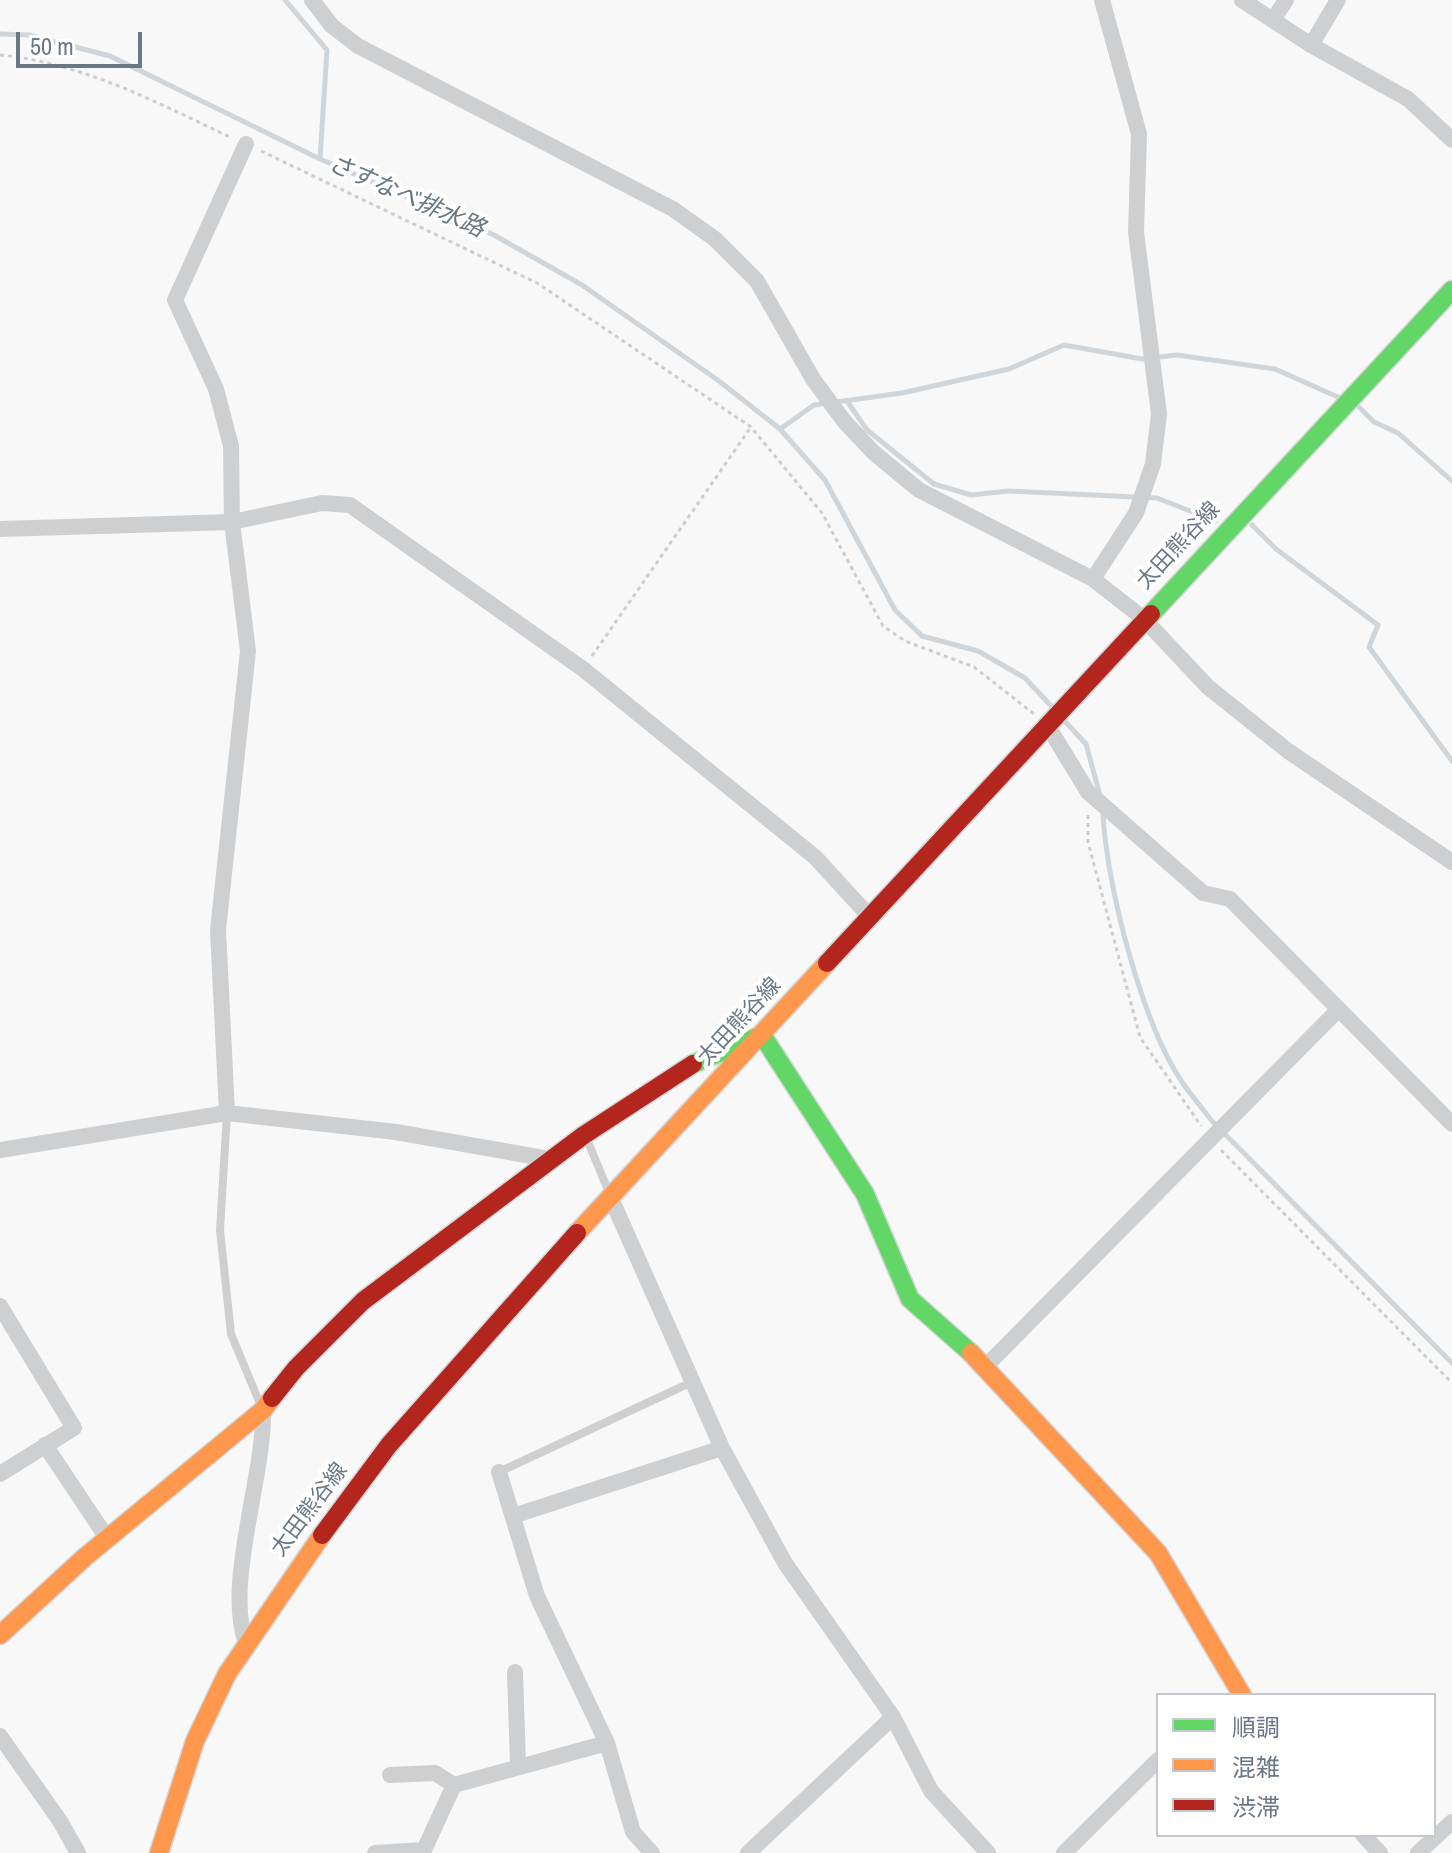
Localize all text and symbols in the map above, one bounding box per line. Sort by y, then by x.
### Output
scale bar [20,16,146,66]
text: 50 m [30,30,74,62]
water label: さすなべ排水路 [323,150,489,244]
street label: 太田熊谷線 [1132,497,1226,595]
street label: 太田熊谷線 [693,973,787,1071]
street label: 太田熊谷線 [266,1458,354,1562]
legend [1156,1693,1436,1837]
text: 順調 [1232,1711,1280,1743]
text: 混雑 [1232,1751,1280,1783]
text: 渋滞 [1232,1791,1280,1823]

